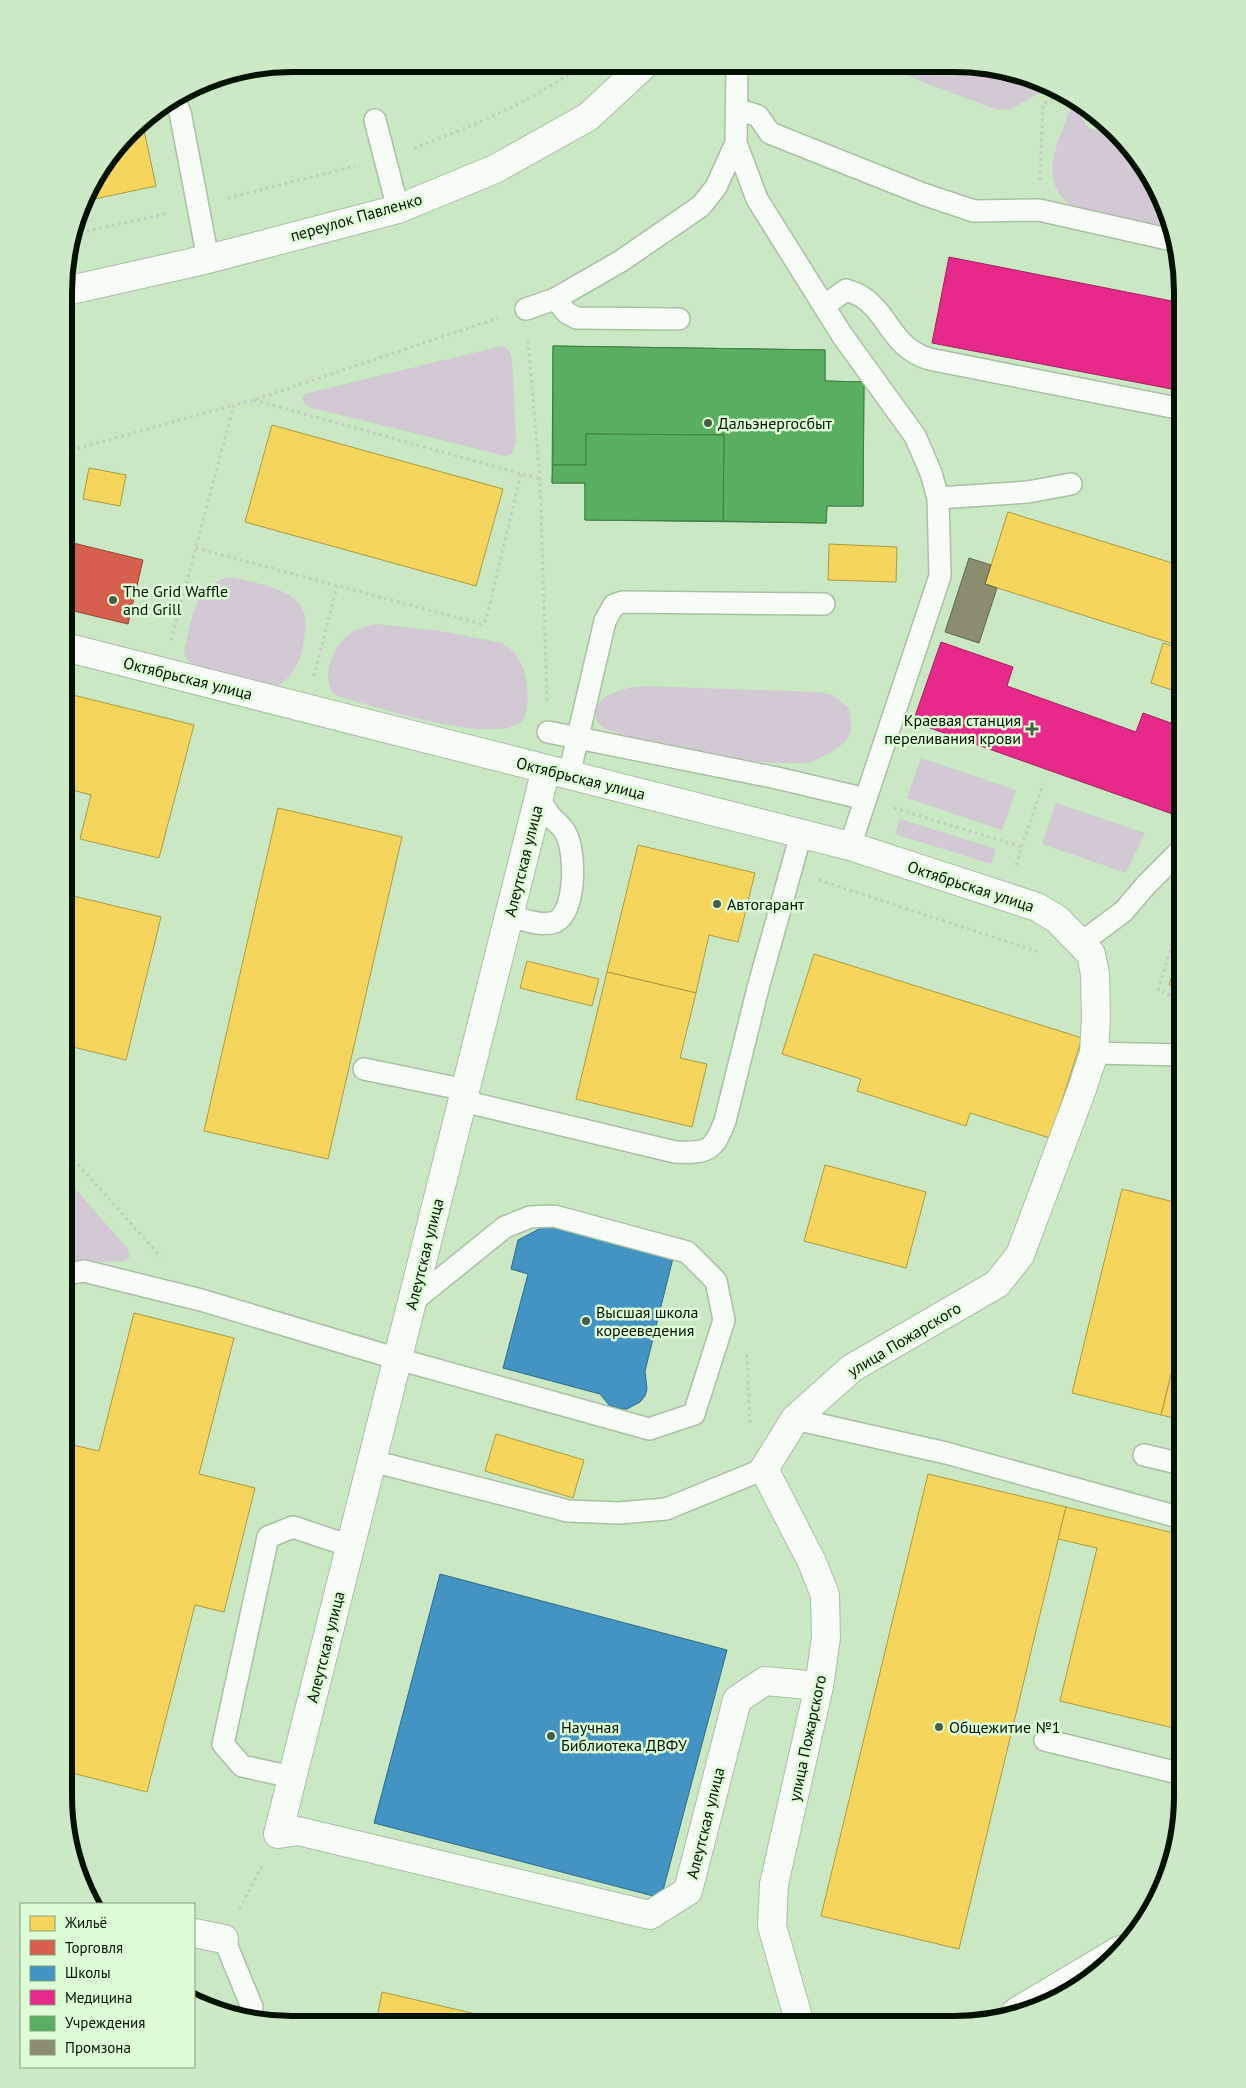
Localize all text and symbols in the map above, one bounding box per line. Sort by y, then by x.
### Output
street label: переулок Павленко [288,189,424,245]
place label: Дальэнергосбыт [718,413,833,433]
marker: Дальэнергосбыт [702,417,714,429]
place label: The Grid Waffle and Grill [123,581,228,619]
marker: The Grid Waffle and Grill [107,594,119,606]
street label: Октябрьская улица [121,652,255,704]
place label: Краевая станция переливания крови [884,710,1021,748]
marker: Краевая станция переливания крови [1025,722,1039,736]
street label: Октябрьская улица [514,752,648,804]
street label: Алеутская улица [499,803,547,919]
street label: Октябрьская улица [905,856,1037,916]
place label: Автогарант [727,894,805,914]
marker: Автогарант [711,898,723,910]
street label: Алеутская улица [400,1196,448,1312]
street label: улица Пожарского [844,1297,964,1381]
place label: Высшая школа корееведения [596,1302,698,1340]
marker: Высшая школа корееведения [580,1315,592,1327]
street label: Алеутская улица [301,1589,349,1705]
street label: улица Пожарского [784,1673,830,1803]
place label: Научная Библиотека ДВФУ [561,1717,687,1755]
place label: Общежитие №1 [949,1717,1060,1737]
marker: Общежитие №1 [933,1721,945,1733]
marker: Научная Библиотека ДВФУ [545,1730,557,1742]
street label: Алеутская улица [681,1765,729,1881]
legend [20,1903,195,2068]
text: Жильё [64,1913,107,1932]
text: Торговля [65,1938,123,1957]
text: Школы [65,1963,111,1982]
text: Медицина [65,1988,132,2007]
text: Учреждения [65,2013,145,2032]
text: Промзона [65,2038,131,2057]

